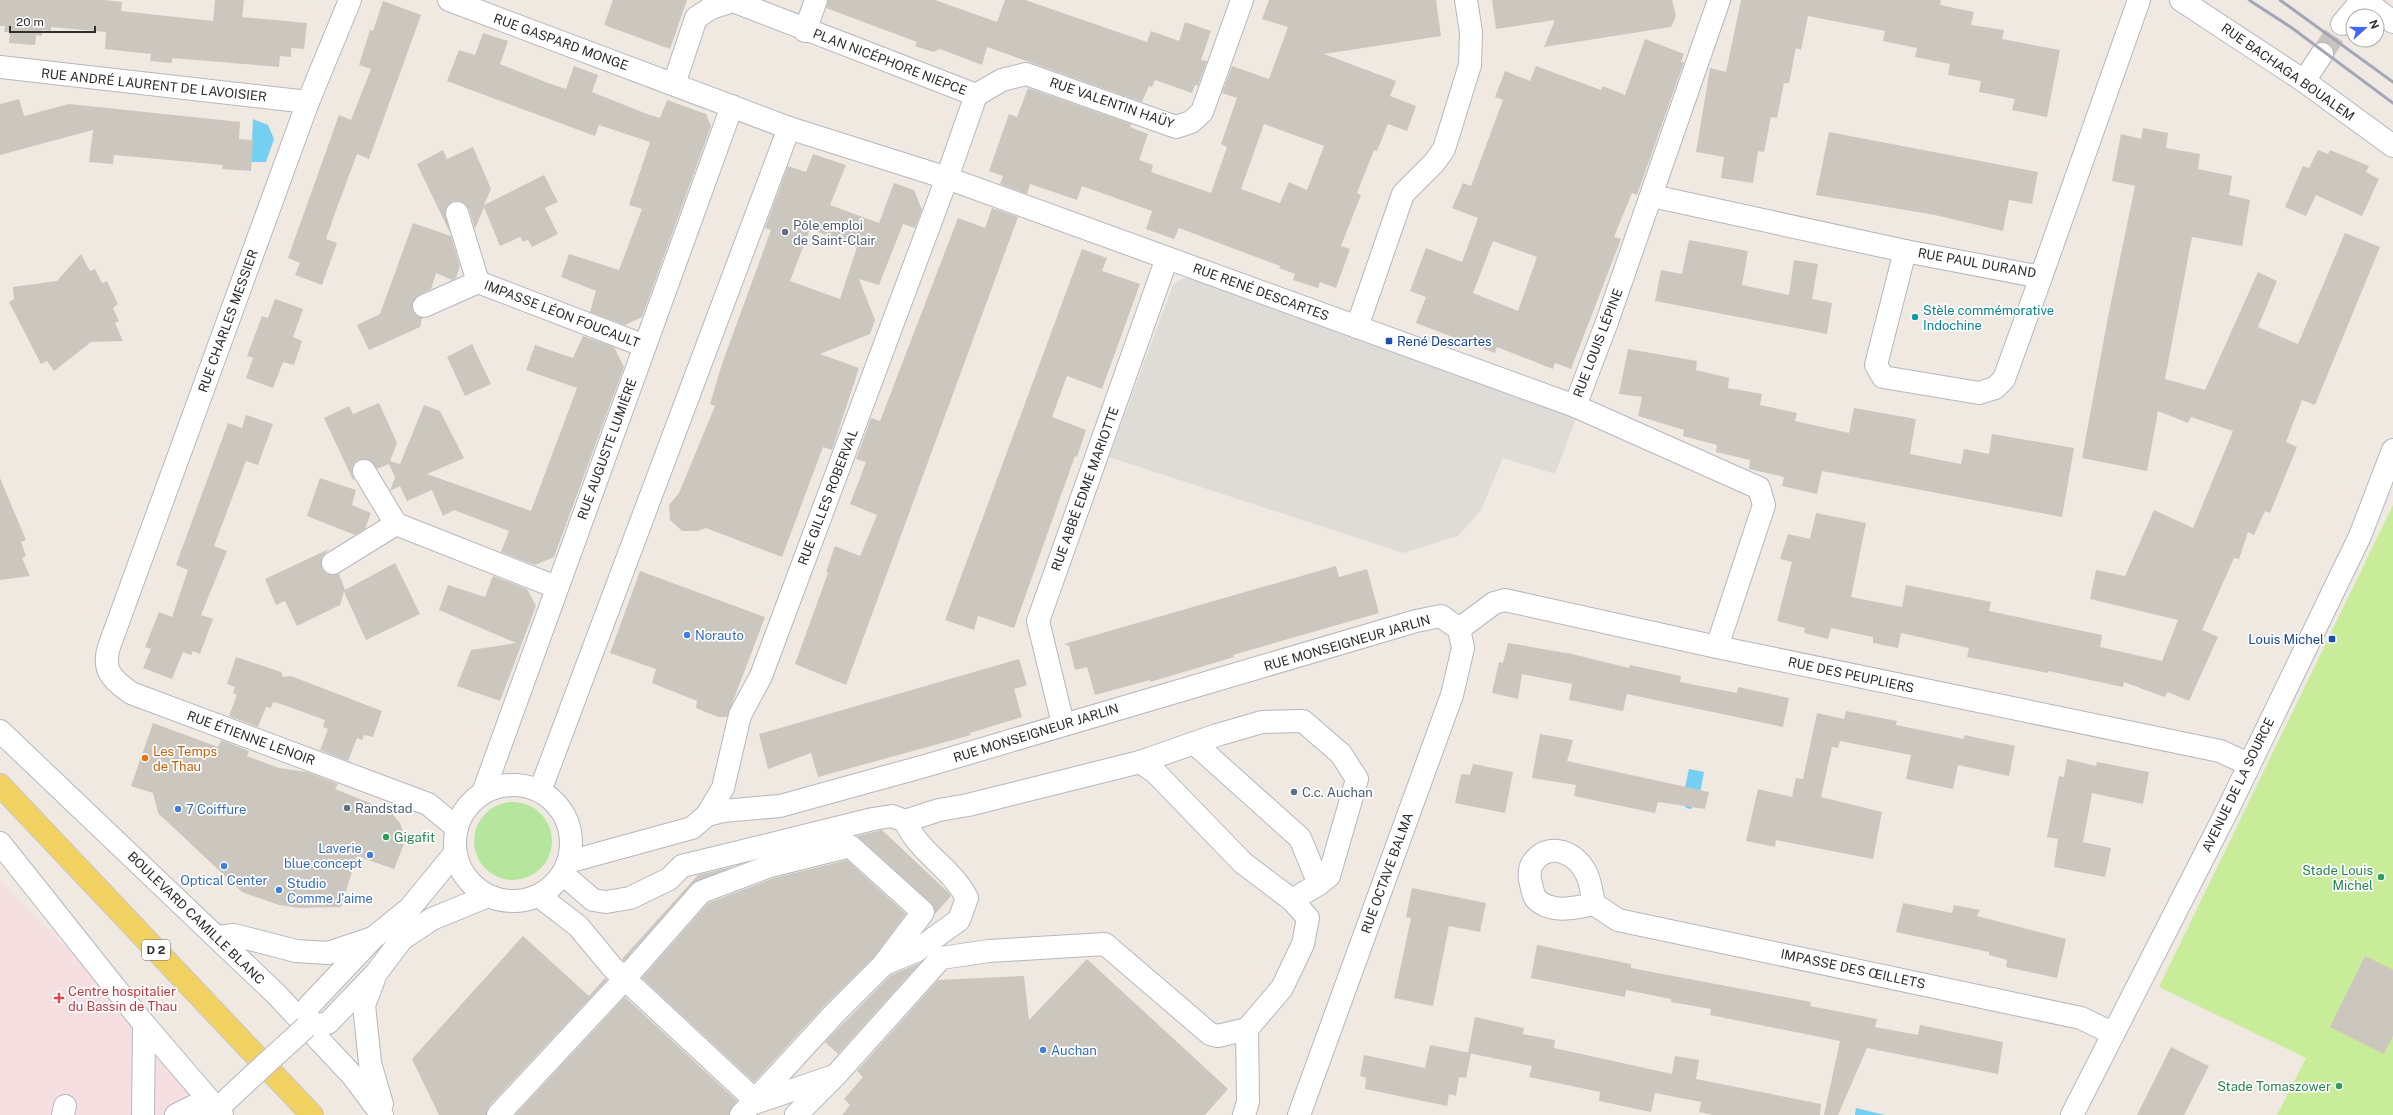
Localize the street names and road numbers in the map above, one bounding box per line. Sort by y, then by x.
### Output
street label: RUE GASPARD MONGE [492,11,630,73]
street label: RUE BACHAGA BOUALEM [2219,20,2357,124]
street label: PLAN NICÉPHORE NIEPCE [811,25,969,98]
street label: RUE ANDRÉ LAURENT DE LAVOISIER [40,65,268,104]
street label: RUE VALENTIN HAÜY [1048,75,1176,131]
street label: RUE PAUL DURAND [1917,245,2037,281]
street label: RUE CHARLES MESSIER [195,247,261,395]
street label: RUE RENÉ DESCARTES [1191,259,1331,324]
street label: IMPASSE LÉON FOUCAULT [482,276,642,351]
street label: RUE LOUIS LÉPINE [1569,286,1626,400]
street label: RUE AUGUSTE LUMIÈRE [573,376,640,522]
street label: RUE ABBÉ EDME MARIOTTE [1047,405,1122,573]
street label: RUE GILLES ROBERVAL [795,427,861,567]
street label: RUE MONSEIGNEUR JARLIN [1262,612,1432,674]
street label: RUE DES PEUPLIERS [1787,654,1915,696]
street label: RUE MONSEIGNEUR JARLIN [951,701,1121,765]
street label: RUE ÉTIENNE LENOIR [185,707,317,768]
street label: AVENUE DE LA SOURCE [2199,715,2277,855]
street label: RUE OCTAVE BALMA [1358,811,1416,935]
street label: BOULEVARD CAMILLE BLANC [125,849,267,987]
road number: D 2 [142,940,170,960]
street label: IMPASSE DES ŒILLETS [1779,946,1927,992]

